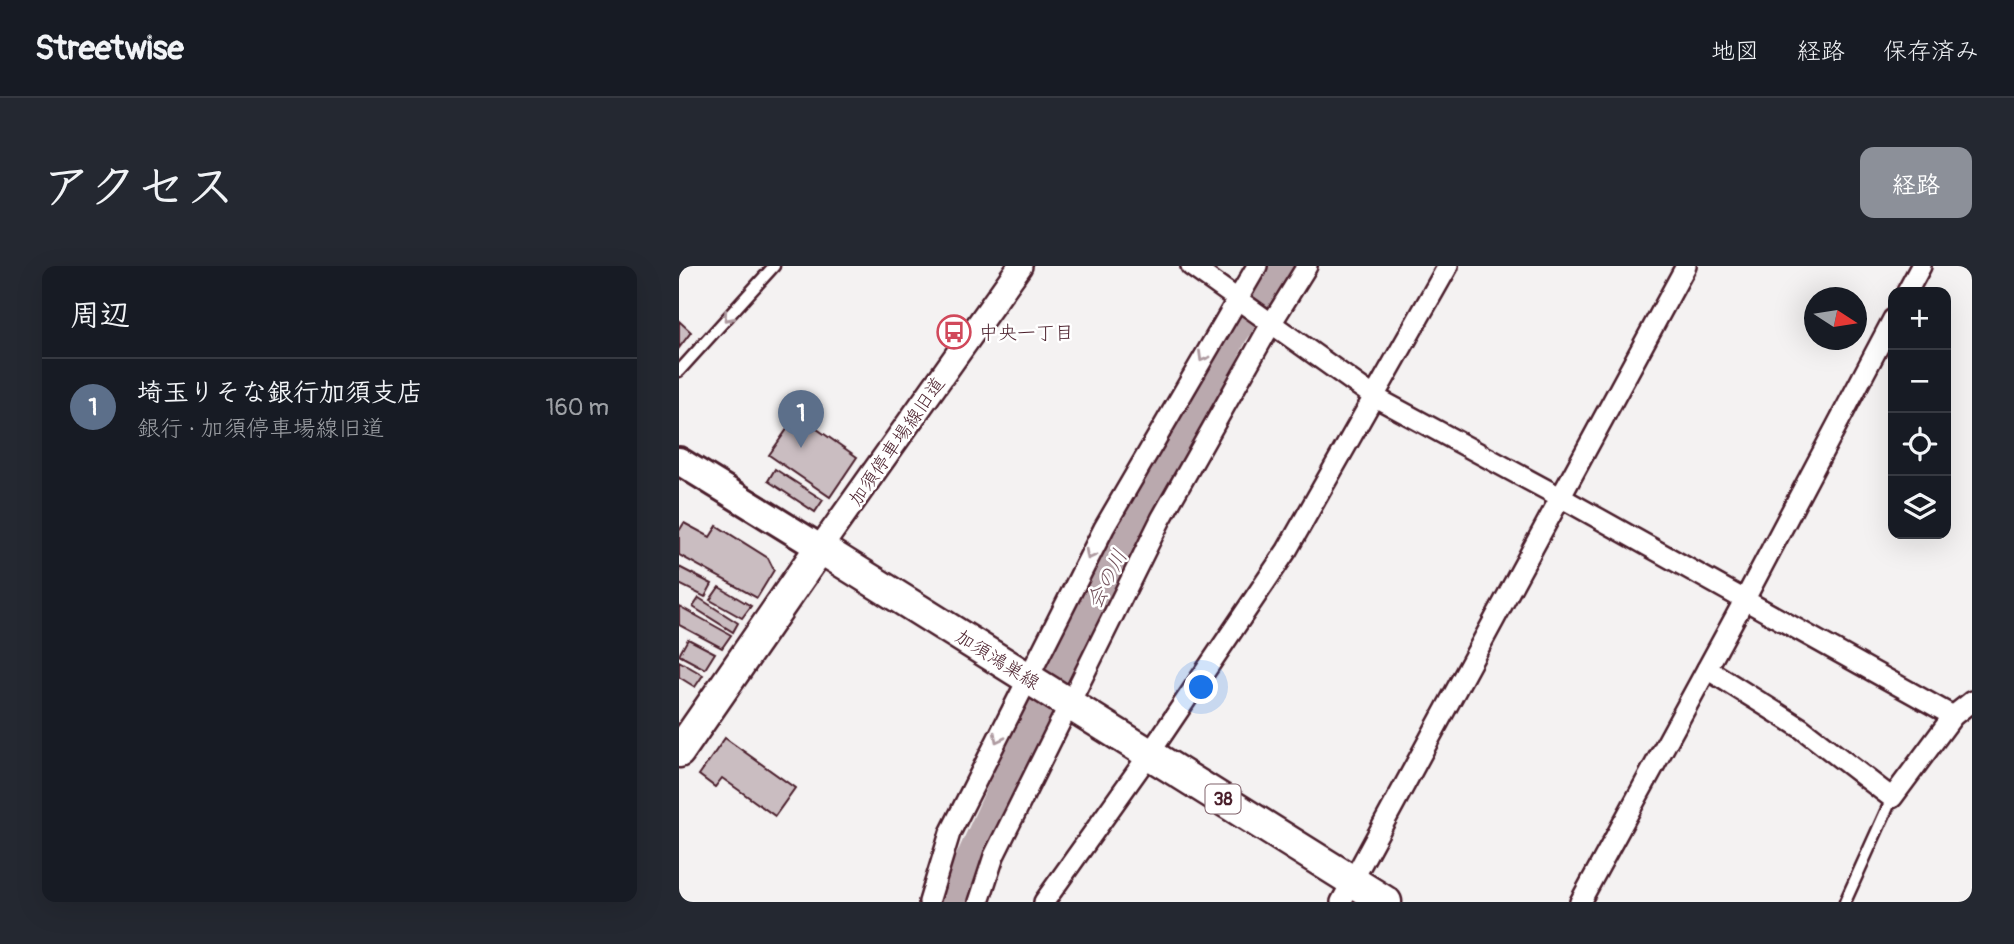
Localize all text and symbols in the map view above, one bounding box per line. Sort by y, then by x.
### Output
text: Streetwise [35,28,184,69]
text: 地図 [1711,37,1759,66]
text: 経路 [1797,37,1845,66]
text: 保存済み [1883,37,1979,66]
button: 経路 [1860,147,1972,218]
text: アクセス [42,157,235,218]
north arrow [1804,287,1867,350]
map controls [1888,287,1951,539]
button: + [1888,287,1951,350]
text: 周辺 [70,297,130,334]
one-way arrow [724,309,736,322]
bus stop icon: 中央一丁目 [935,313,973,351]
place label: 中央一丁目 [979,321,1074,345]
one-way arrow [1198,350,1211,363]
button: − [1888,350,1951,413]
street label: 加須停車場線旧道 [843,372,950,511]
text: 埼玉りそな銀行加須支店 [137,377,423,409]
pin: 1 [778,390,824,448]
text: 1 [89,393,98,422]
text: 160 m [545,393,609,422]
button: locate [1888,413,1951,476]
text: 銀行 · 加須停車場線旧道 [137,414,384,443]
button: layers [1888,476,1951,539]
water label: 会の川 [1081,545,1134,613]
one-way arrow [1085,548,1099,560]
street label: 加須鴻巣線 [951,624,1044,695]
your location [1184,670,1218,704]
one-way arrow [992,731,1006,743]
road number: 38 [1205,784,1241,814]

